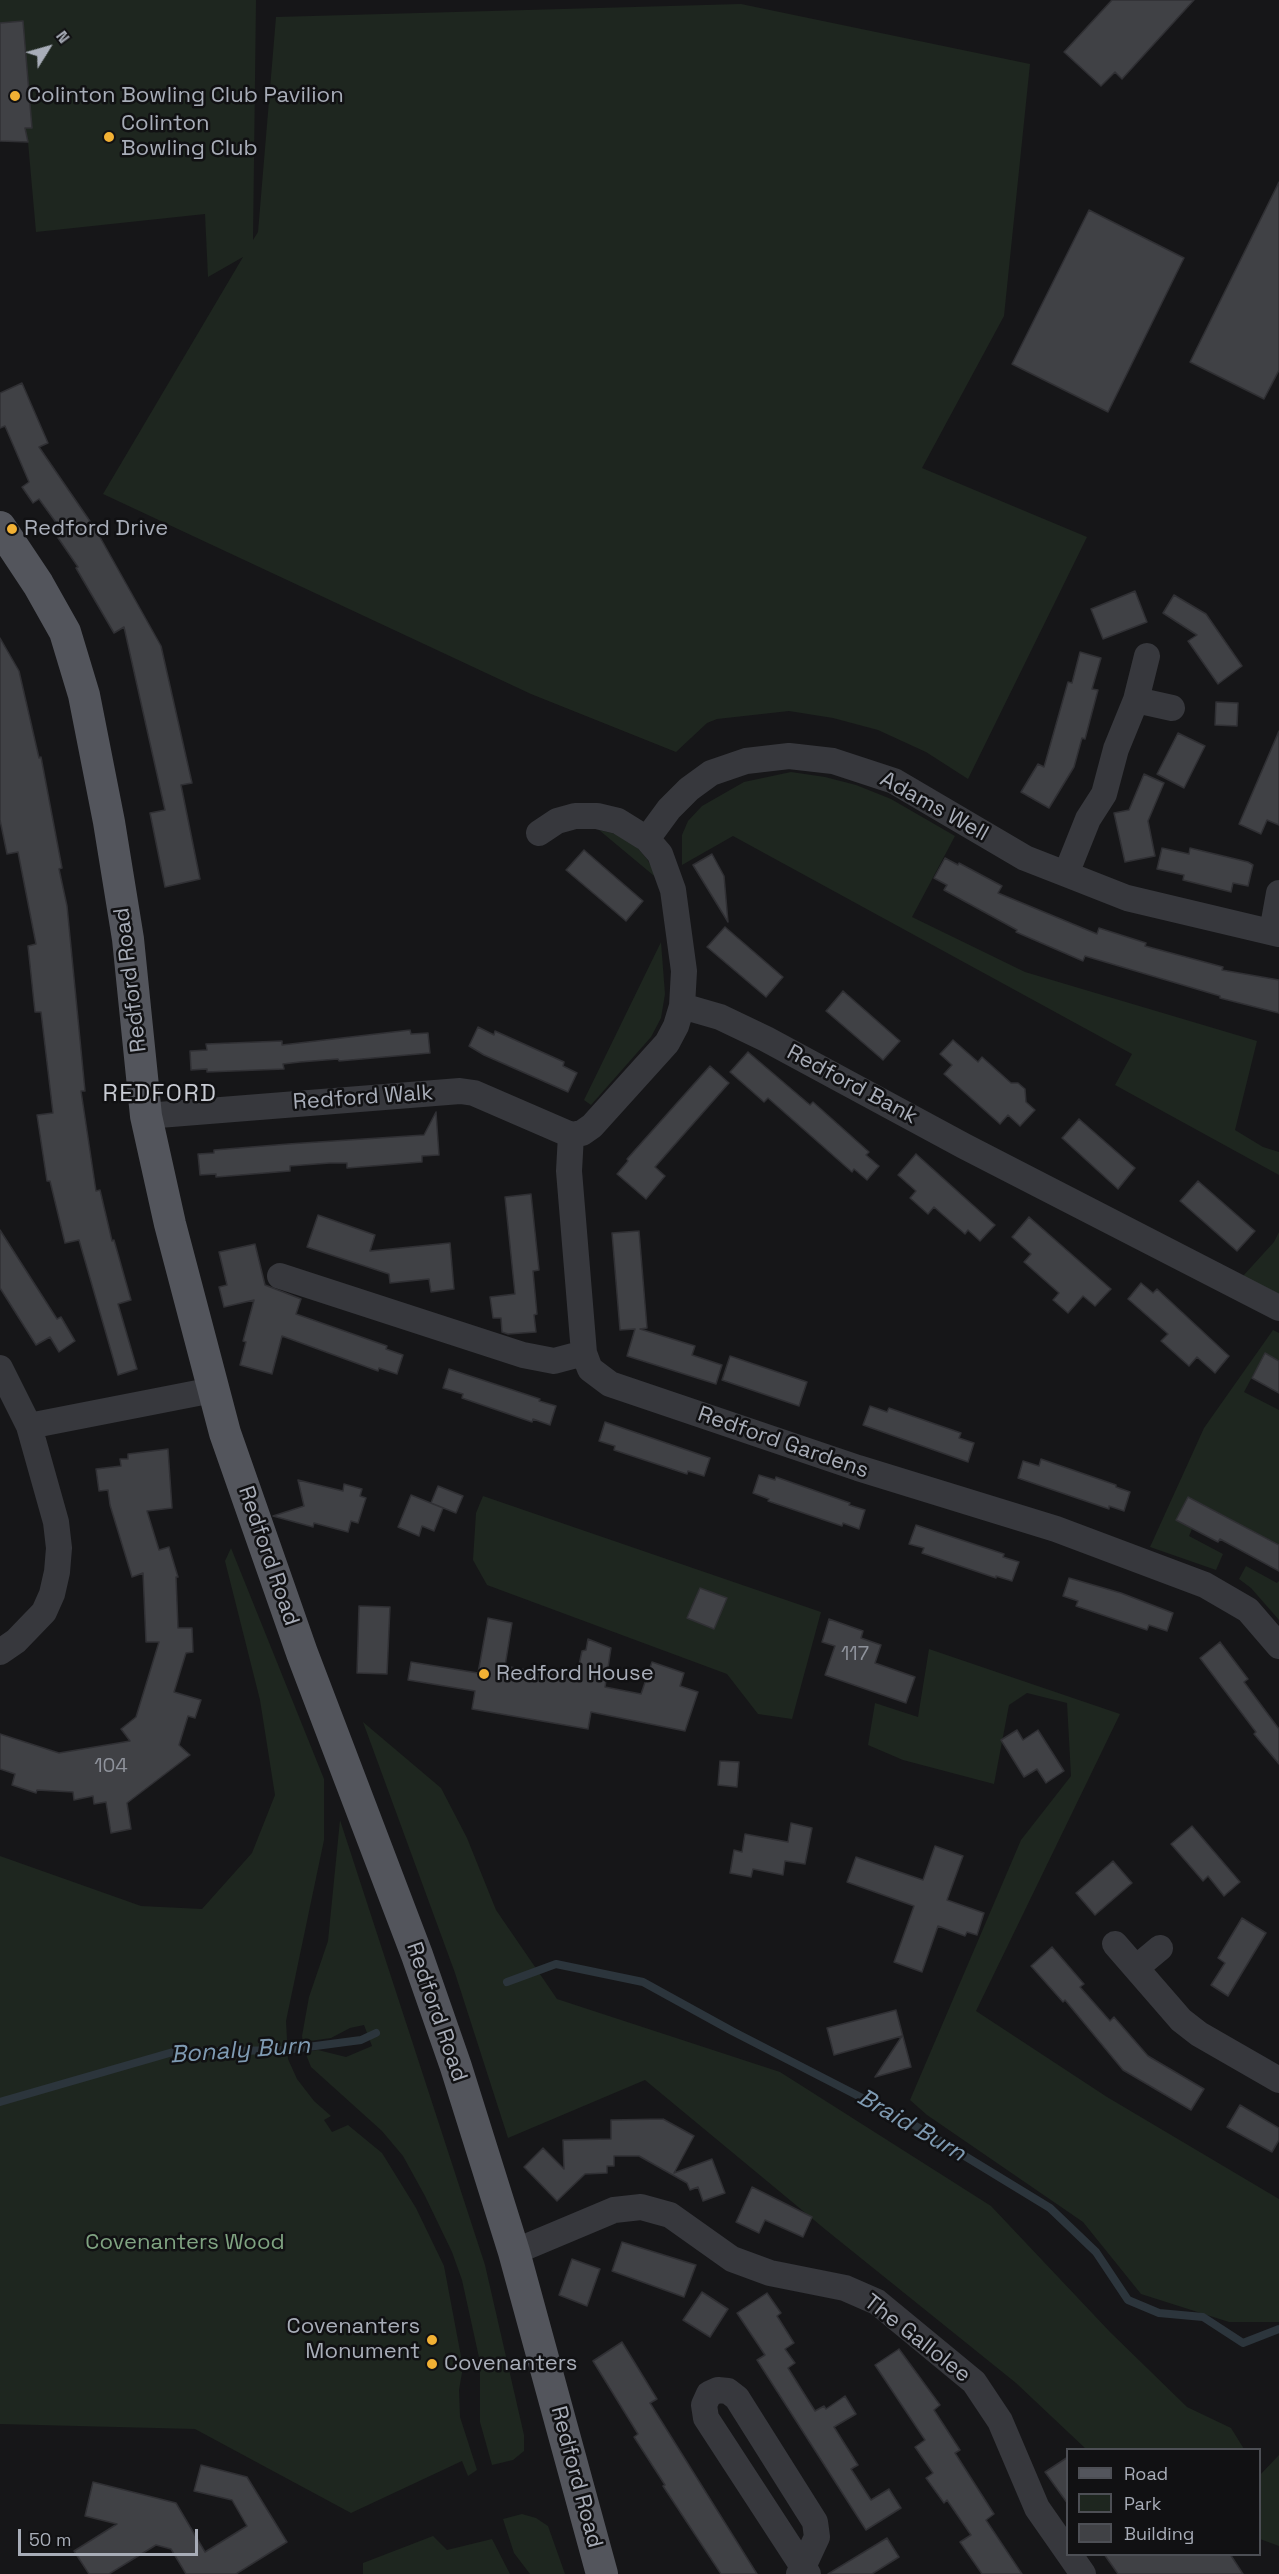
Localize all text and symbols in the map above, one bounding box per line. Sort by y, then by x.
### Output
north arrow [18,18,78,78]
text: N [51,26,74,47]
place label: Colinton Bowling Club Pavilion [27,83,344,109]
marker: Colinton Bowling Club Pavilion [8,89,22,103]
place label: Colinton Bowling Club [121,111,258,162]
marker: Colinton Bowling Club [102,130,116,144]
place label: Redford Drive [24,516,168,542]
marker: Redford Drive [5,522,19,536]
street label: Adams Well [875,766,993,848]
street label: Redford Road [109,906,153,1054]
street label: Redford Bank [782,1040,922,1130]
district label: REDFORD [103,1080,217,1108]
street label: Redford Walk [292,1080,434,1116]
street label: Redford Gardens [694,1401,872,1485]
street label: Redford Road [232,1483,304,1629]
house number: 117 [841,1643,869,1667]
place label: Redford House [496,1661,654,1687]
marker: Redford House [477,1667,491,1681]
house number: 104 [94,1755,128,1779]
street label: Redford Road [400,1939,472,2085]
water label: Bonaly Burn [169,2032,311,2070]
water label: Braid Burn [852,2083,970,2169]
park label: Covenanters Wood [85,2230,285,2256]
street label: The Gallolee [858,2289,976,2389]
place label: Covenanters Monument [287,2314,420,2366]
marker: Covenanters Monument [425,2333,439,2347]
place label: Covenanters [444,2351,577,2377]
marker: Covenanters [425,2357,439,2371]
street label: Redford Road [544,2403,608,2551]
legend [1066,2448,1261,2556]
text: Road [1124,2462,1168,2485]
text: Park [1124,2492,1161,2515]
scale bar [21,2517,201,2555]
text: Building [1124,2522,1194,2545]
text: 50 m [29,2528,71,2551]

